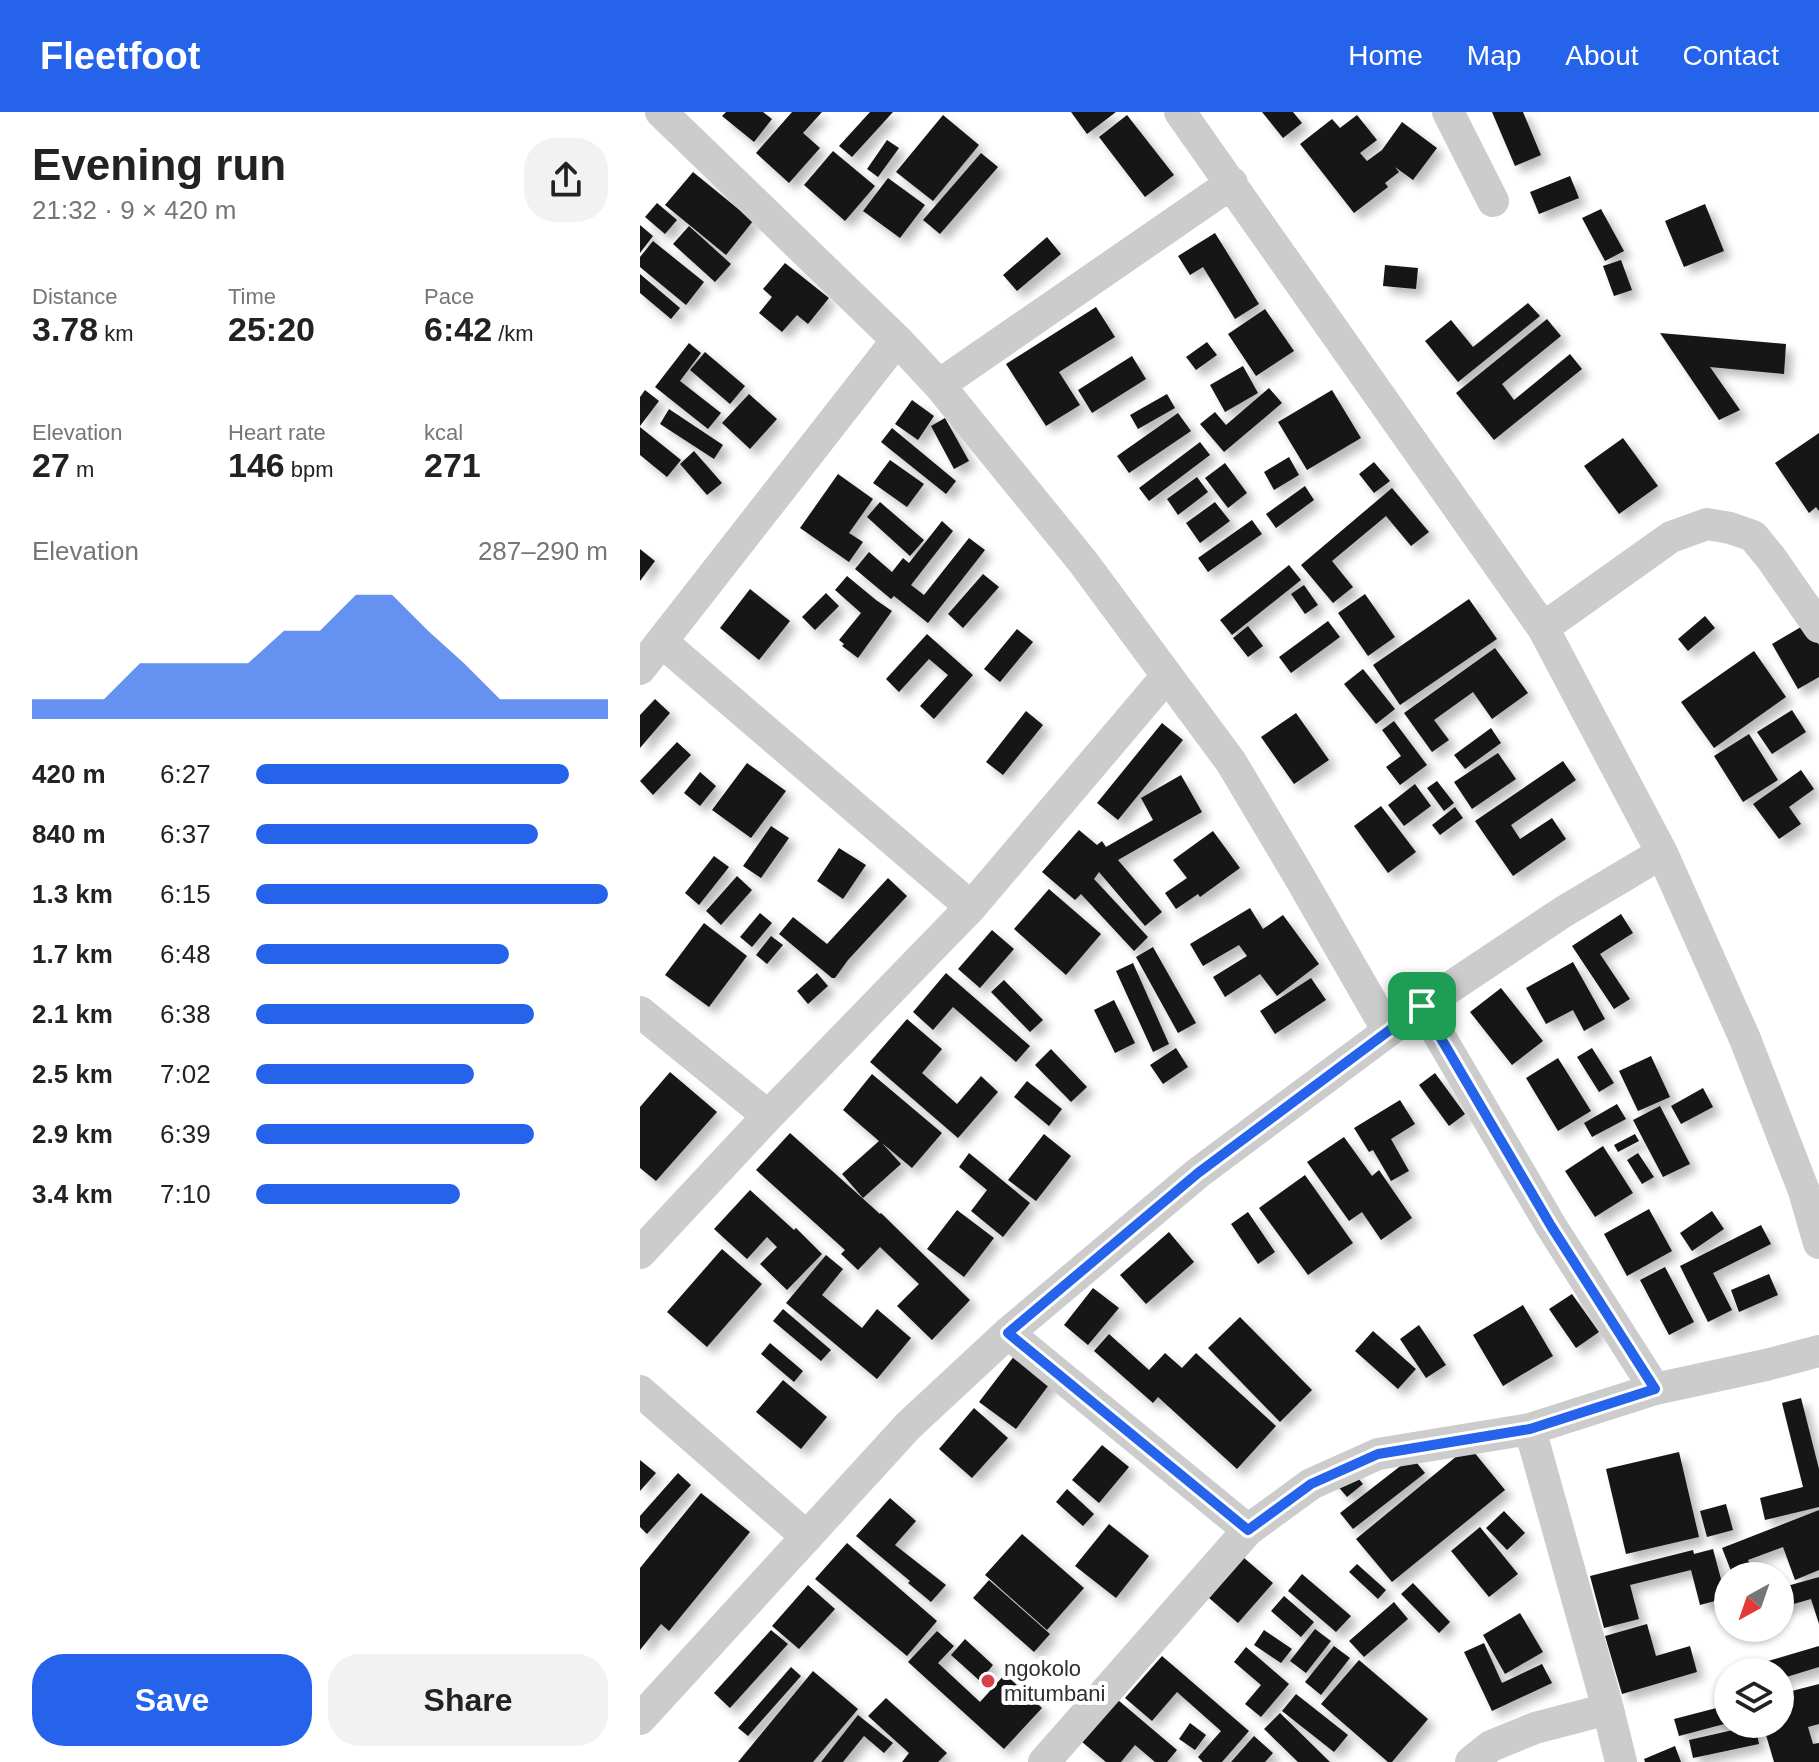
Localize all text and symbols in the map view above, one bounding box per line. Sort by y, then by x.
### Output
text: Fleetfoot [40,35,200,77]
text: Home [1348,40,1423,71]
text: Map [1467,40,1521,71]
text: About [1565,40,1639,71]
text: Contact [1683,40,1779,71]
button: share [524,138,608,222]
text: Evening run [32,140,286,189]
text: 21:32 · 9 × 420 m [32,195,237,225]
text: Distance [32,284,118,309]
text: Time [228,284,276,309]
text: Pace [424,284,474,309]
text: 3.78 [32,310,98,348]
text: 25:20 [228,310,315,348]
text: 6:42 [424,310,492,348]
text: km [98,321,134,346]
text: /km [492,321,534,346]
text: Elevation [32,420,123,445]
text: Heart rate [228,420,326,445]
text: kcal [424,420,463,445]
text: 27 [32,446,70,484]
text: 146 [228,446,285,484]
text: 271 [424,446,481,484]
text: m [70,457,94,482]
text: bpm [285,457,334,482]
text: Elevation [32,536,139,566]
text: 287–290 m [478,536,608,566]
text: 420 m [32,759,106,789]
text: 6:27 [160,759,211,789]
text: 840 m [32,819,106,849]
text: 6:37 [160,819,211,849]
text: 1.3 km [32,879,113,909]
text: 6:15 [160,879,211,909]
text: 1.7 km [32,939,113,969]
text: 6:48 [160,939,211,969]
pin [1388,972,1456,1040]
icon: arrive [1400,984,1444,1028]
text: 2.1 km [32,999,113,1029]
text: 6:38 [160,999,211,1029]
text: 2.5 km [32,1059,113,1089]
text: 7:02 [160,1059,211,1089]
text: 2.9 km [32,1119,113,1149]
text: 6:39 [160,1119,211,1149]
text: 3.4 km [32,1179,113,1209]
text: 7:10 [160,1179,211,1209]
north arrow [1714,1562,1794,1642]
map controls [1714,1562,1794,1738]
button: Save [32,1654,312,1746]
button: Share [328,1654,608,1746]
place label: ngokolo mitumbani [1004,1656,1105,1706]
button: layers [1714,1658,1794,1738]
marker: ngokolo mitumbani [979,1672,997,1690]

